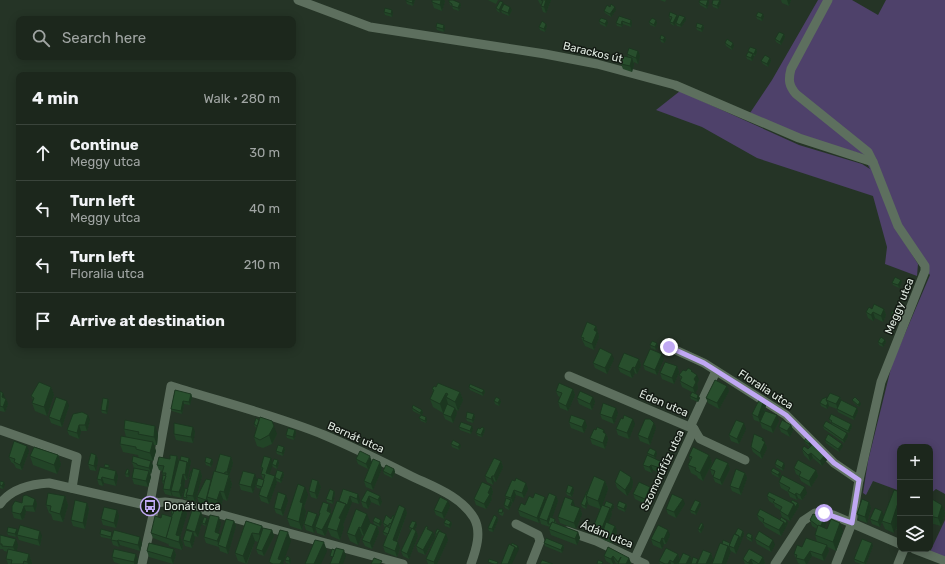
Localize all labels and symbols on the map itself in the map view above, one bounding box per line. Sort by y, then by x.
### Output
street label: Barackos út [562,39,625,66]
street label: Meggy utca [882,276,917,336]
route end [660,338,678,356]
street label: Floralia utca [736,367,796,412]
street label: Éden utca [637,387,690,420]
street label: Bernát utca [326,419,386,456]
street label: Szomorúfűz utca [638,428,687,513]
bus stop icon: Donát utca [139,495,161,517]
place label: Donát utca [164,500,221,513]
route start [815,504,833,522]
street label: Ádám utca [579,518,635,551]

